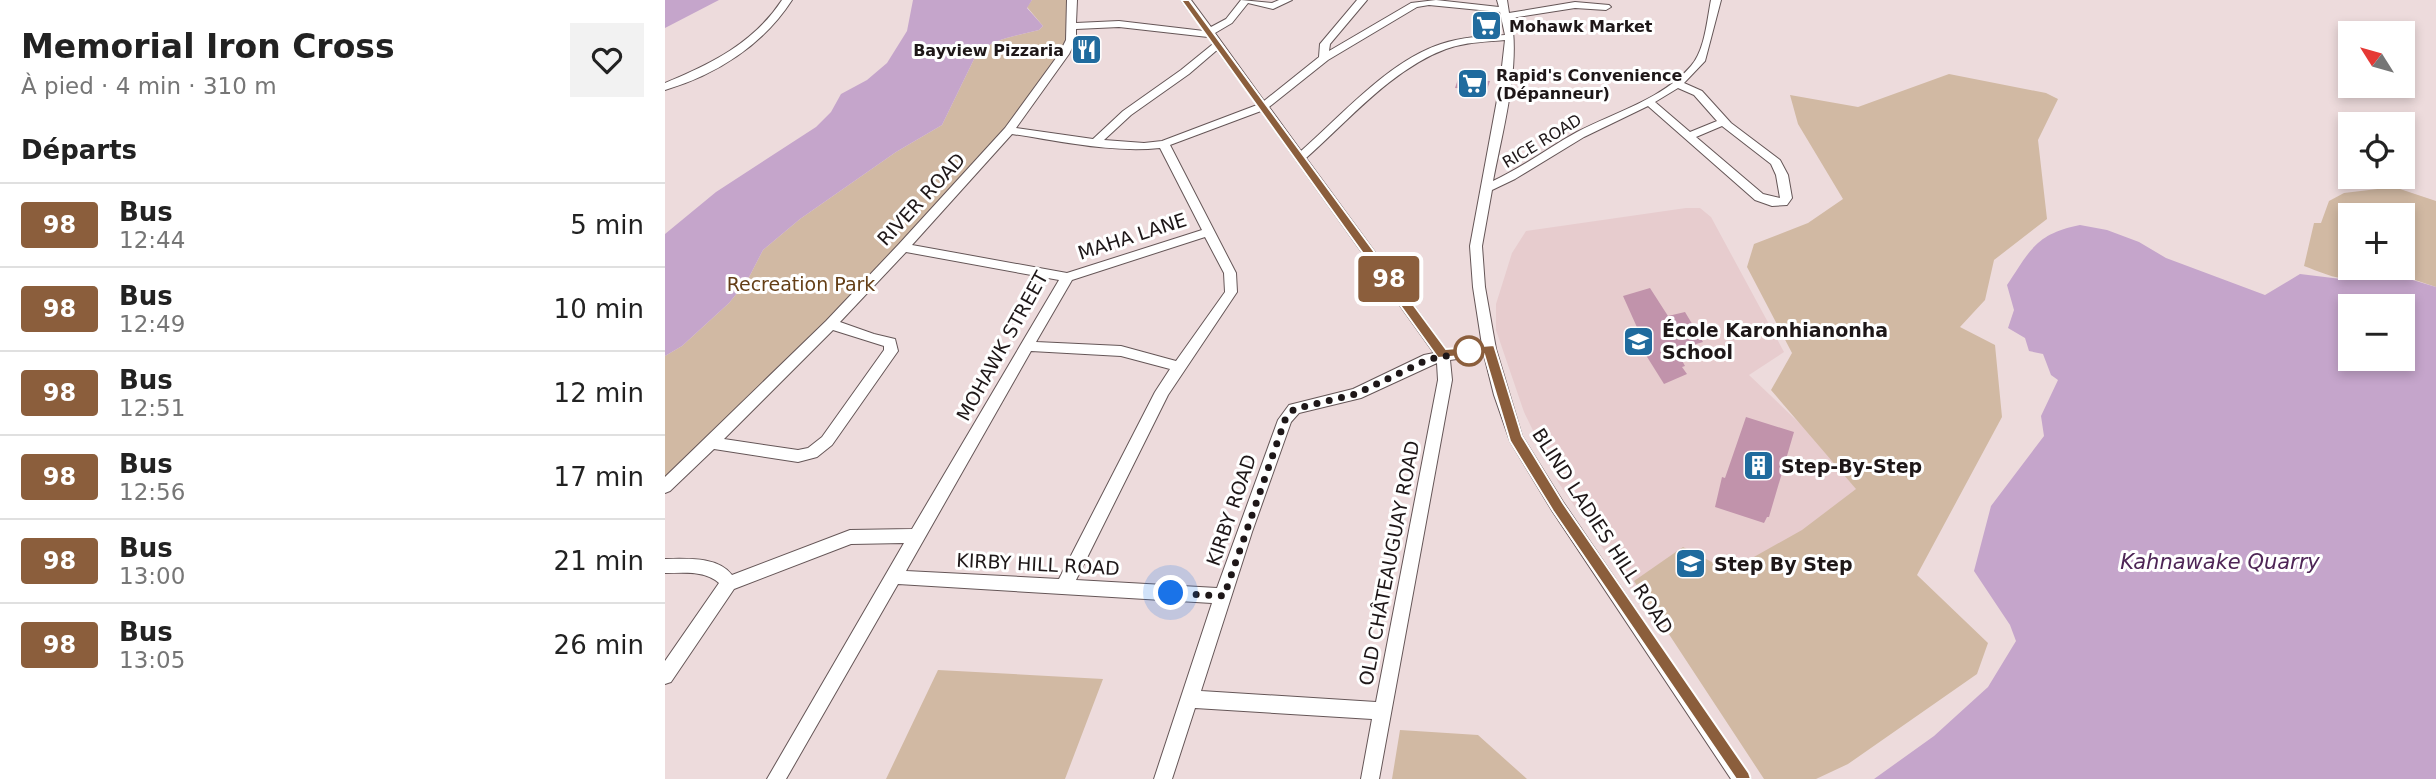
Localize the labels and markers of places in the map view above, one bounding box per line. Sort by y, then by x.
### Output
supermarket icon: Mohawk Market [1469,9,1503,43]
place label: Mohawk Market [1509,17,1653,36]
restaurant icon: Bayview Pizzaria [1070,33,1104,67]
place label: Bayview Pizzaria [913,41,1064,60]
place label: Rapid's Convenience (Dépanneur) [1496,66,1683,103]
supermarket icon: Rapid's Convenience (Dépanneur) [1456,67,1490,101]
place label: École Karonhianonha School [1662,319,1888,363]
school or university icon: École Karonhianonha School [1622,324,1656,358]
unlabelled marker [1454,336,1484,366]
building icon: Step-By-Step [1741,449,1775,483]
place label: Step-By-Step [1781,455,1922,477]
school or university icon: Step By Step [1674,547,1708,581]
place label: Step By Step [1714,553,1853,575]

